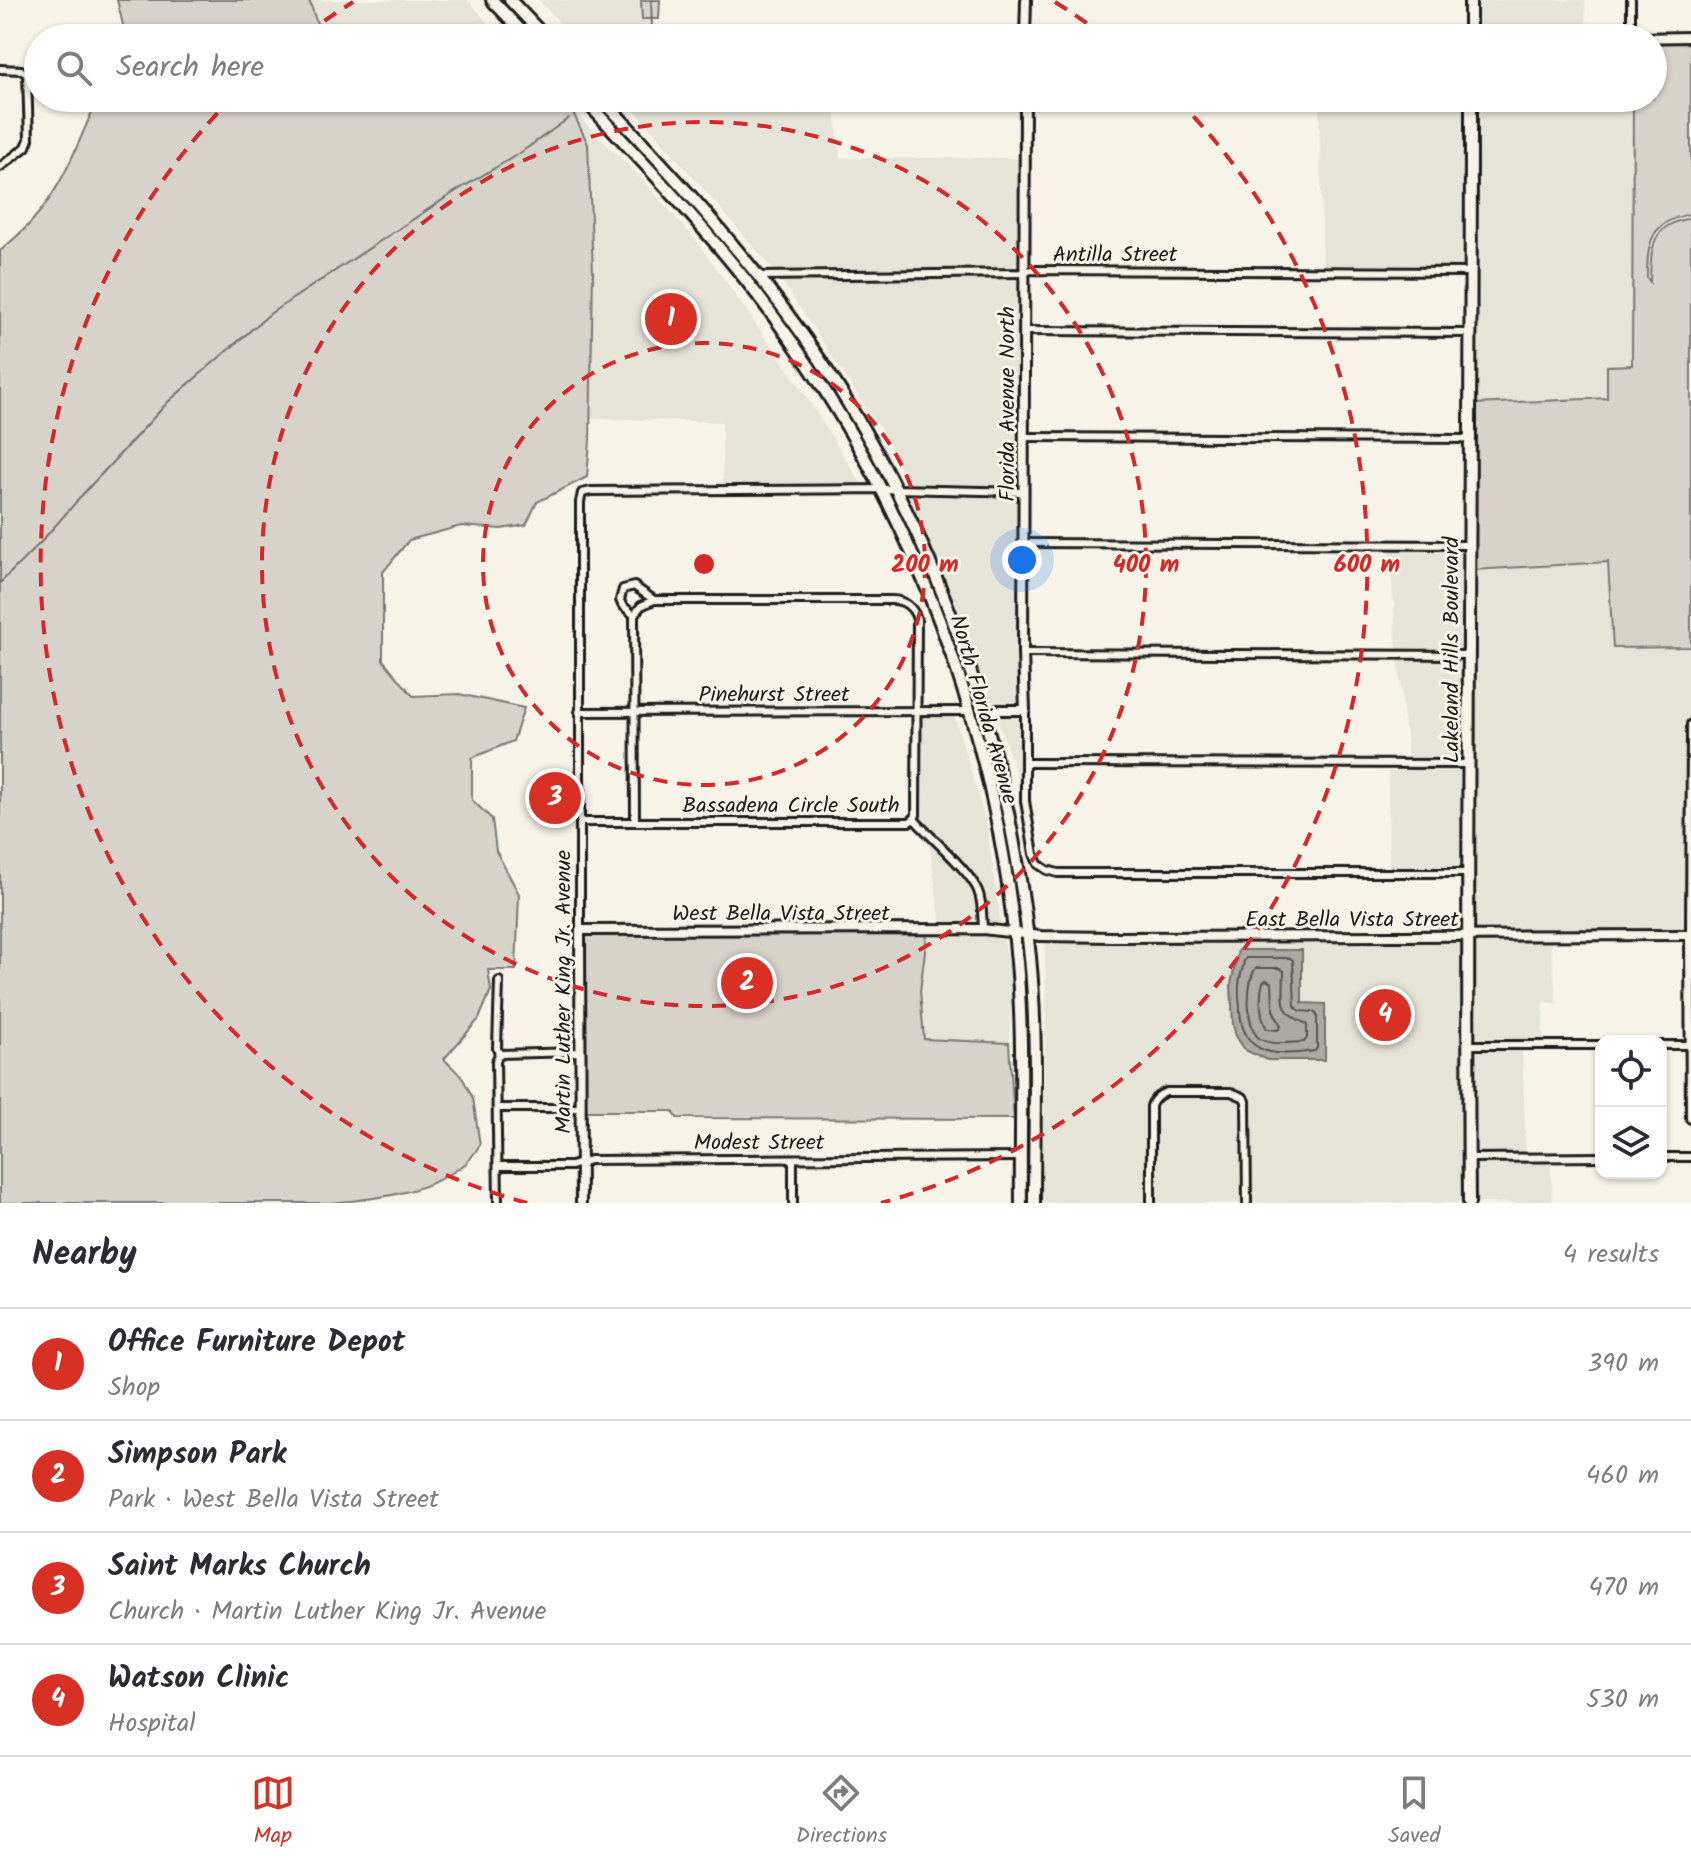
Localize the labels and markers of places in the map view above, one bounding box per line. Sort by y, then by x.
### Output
pin: 1 [645,289,697,349]
centre of rings [690,550,718,578]
pin: 3 [529,768,581,828]
pin: 2 [721,953,773,1013]
pin: 4 [1359,985,1411,1045]

